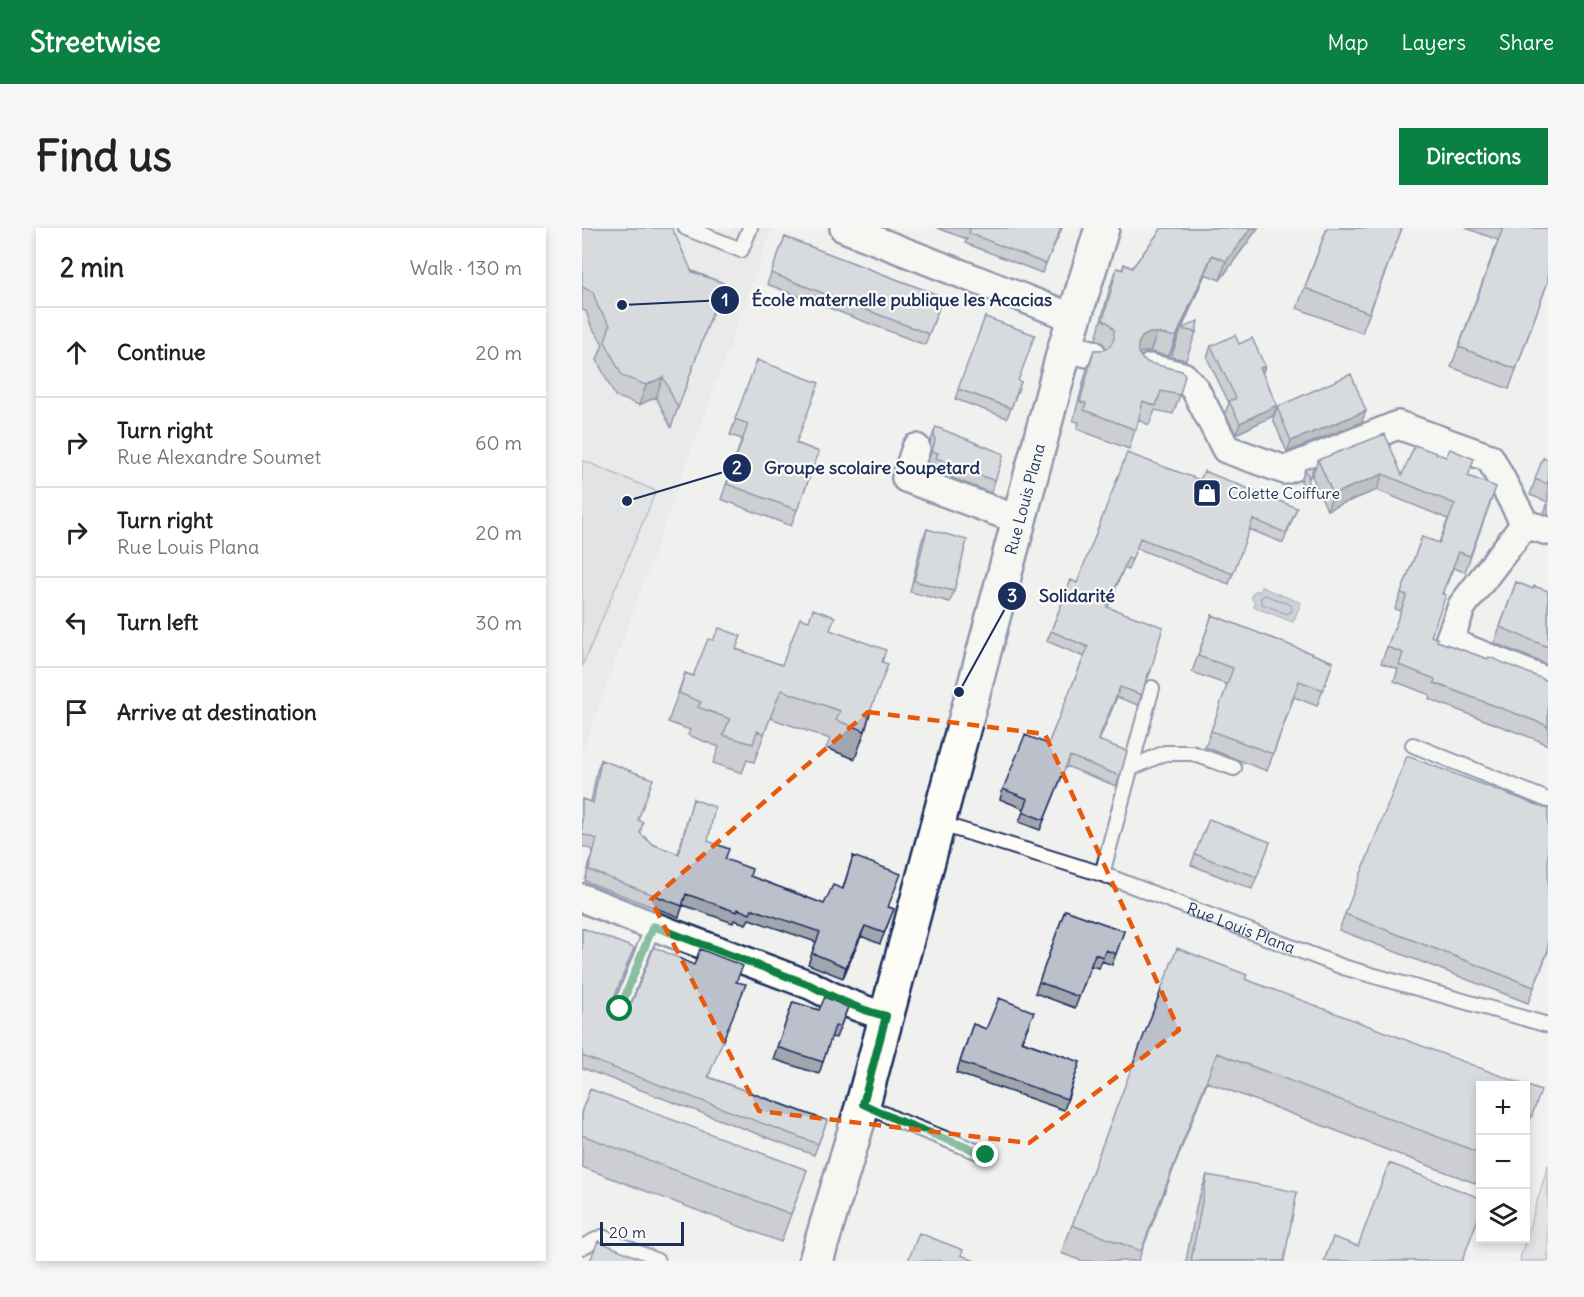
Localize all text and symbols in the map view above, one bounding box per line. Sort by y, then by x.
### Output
text: Streetwise [30,24,161,60]
text: Map [1328,29,1368,56]
text: Layers [1401,29,1466,56]
text: Share [1499,29,1554,56]
button: Directions [1399,128,1548,185]
text: Find us [36,130,172,182]
text: 2 min [60,251,124,284]
text: Walk · 130 m [410,255,522,280]
callout: École maternelle publique les Acacias [710,282,1064,318]
text: 1 [721,288,729,311]
text: École maternelle publique les Acacias [752,288,1052,311]
icon: ahead [60,336,93,369]
text: Continue [117,338,206,366]
text: 20 m [476,340,522,365]
text: Turn right [117,416,213,444]
icon: right [60,426,93,459]
text: 60 m [475,430,522,455]
street label: Rue Louis Plana [1000,441,1049,557]
text: Rue Alexandre Soumet [117,444,321,469]
callout: Groupe scolaire Soupetard [722,450,992,486]
text: 2 [732,456,742,479]
text: Groupe scolaire Soupetard [764,456,980,479]
shop icon: Colette Coiffure [1191,477,1223,509]
place label: Colette Coiffure [1228,483,1340,503]
text: Turn right [117,506,213,534]
icon: right [60,516,93,549]
text: 20 m [476,520,522,545]
text: Rue Louis Plana [117,534,260,559]
callout: Solidarité [997,578,1127,614]
text: 3 [1007,584,1017,607]
text: Solidarité [1039,584,1115,607]
icon: left [60,606,93,639]
text: Turn left [117,608,198,636]
text: 30 m [475,610,522,635]
icon: arrive [60,696,93,729]
text: Arrive at destination [117,698,317,726]
street label: Rue Louis Plana [1184,898,1298,958]
route start [606,995,632,1021]
map controls [1476,1081,1530,1243]
button: + [1476,1081,1530,1135]
button: − [1476,1135,1530,1189]
route end [972,1141,998,1167]
button: layers [1476,1189,1530,1243]
scale bar [600,1219,684,1246]
text: 20 m [609,1222,646,1242]

